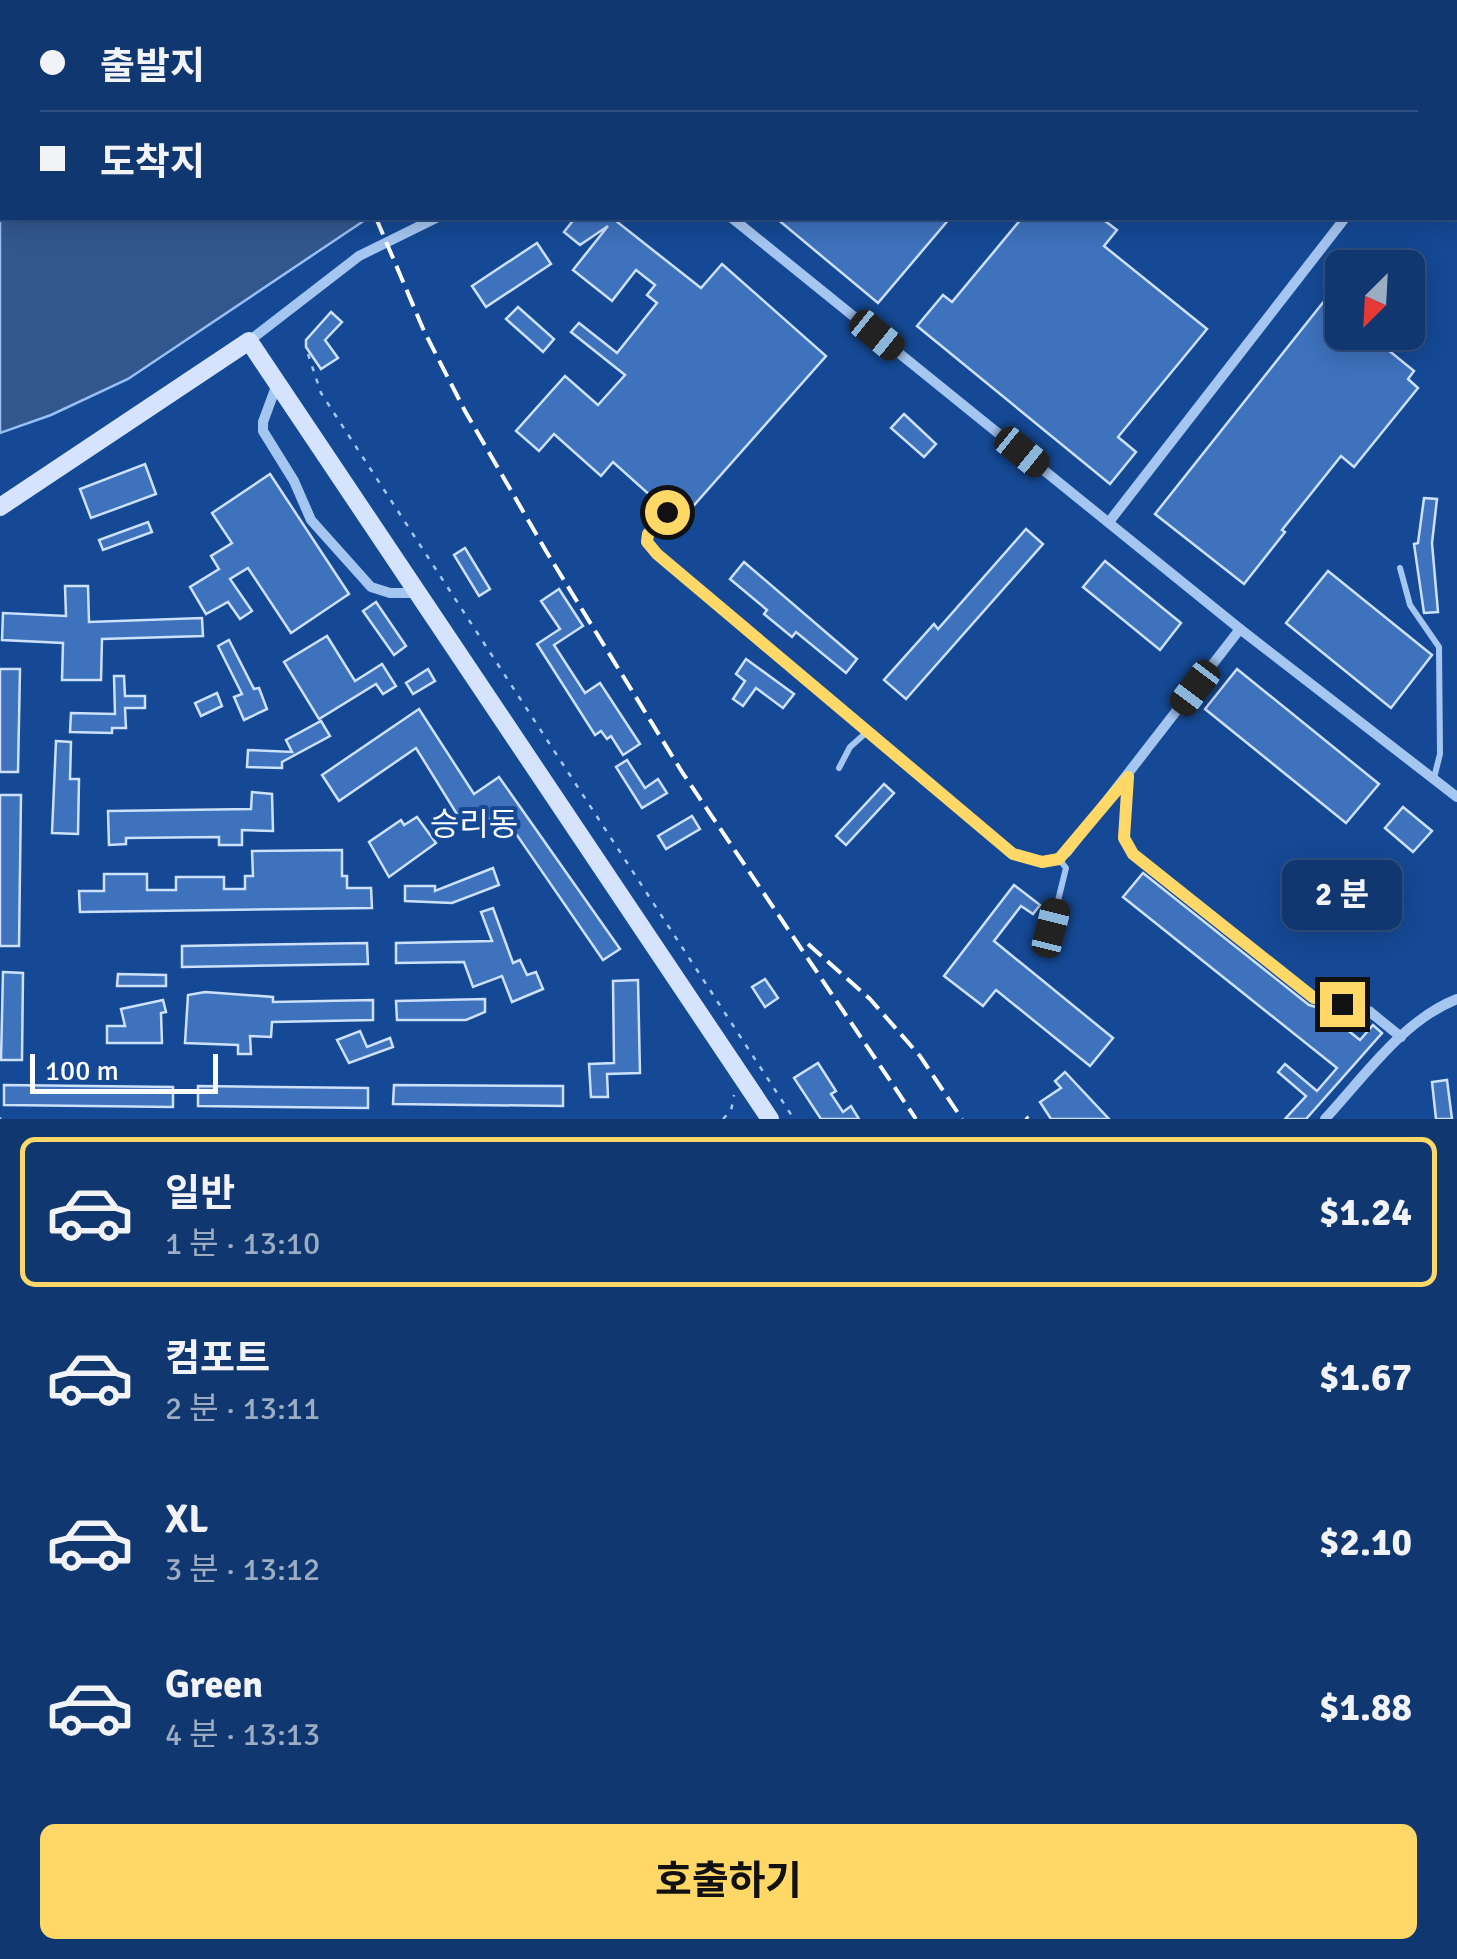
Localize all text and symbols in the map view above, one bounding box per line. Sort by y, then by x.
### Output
text: 출발지 [100,43,205,90]
text: 도착지 [100,139,205,186]
north arrow [1325,250,1425,350]
map controls [1325,250,1425,350]
car [844,304,910,366]
car [989,421,1055,483]
route start [645,490,690,535]
car [1165,655,1225,721]
district label: 승리동 [430,805,518,844]
callout: 2 분 [1282,859,1402,929]
text: 2 분 [1315,875,1369,914]
car [1029,895,1073,961]
route end [1320,982,1365,1027]
scale bar [30,1049,218,1094]
text: 100 m [45,1054,119,1088]
icon: car [45,1167,135,1257]
text: 일반 [165,1170,235,1217]
text: $1.24 [1319,1189,1412,1236]
text: 1 분 · 13:10 [165,1224,320,1263]
icon: car [45,1332,135,1422]
text: 컴포트 [165,1335,270,1382]
text: $1.67 [1319,1354,1412,1401]
text: 2 분 · 13:11 [165,1389,320,1428]
text: XL [165,1496,208,1543]
icon: car [45,1497,135,1587]
text: $2.10 [1319,1519,1412,1566]
text: 3 분 · 13:12 [165,1550,320,1589]
text: Green [165,1661,263,1708]
icon: car [45,1662,135,1752]
text: $1.88 [1319,1684,1412,1731]
text: 4 분 · 13:13 [165,1715,320,1754]
button: 호출하기 [40,1824,1417,1939]

